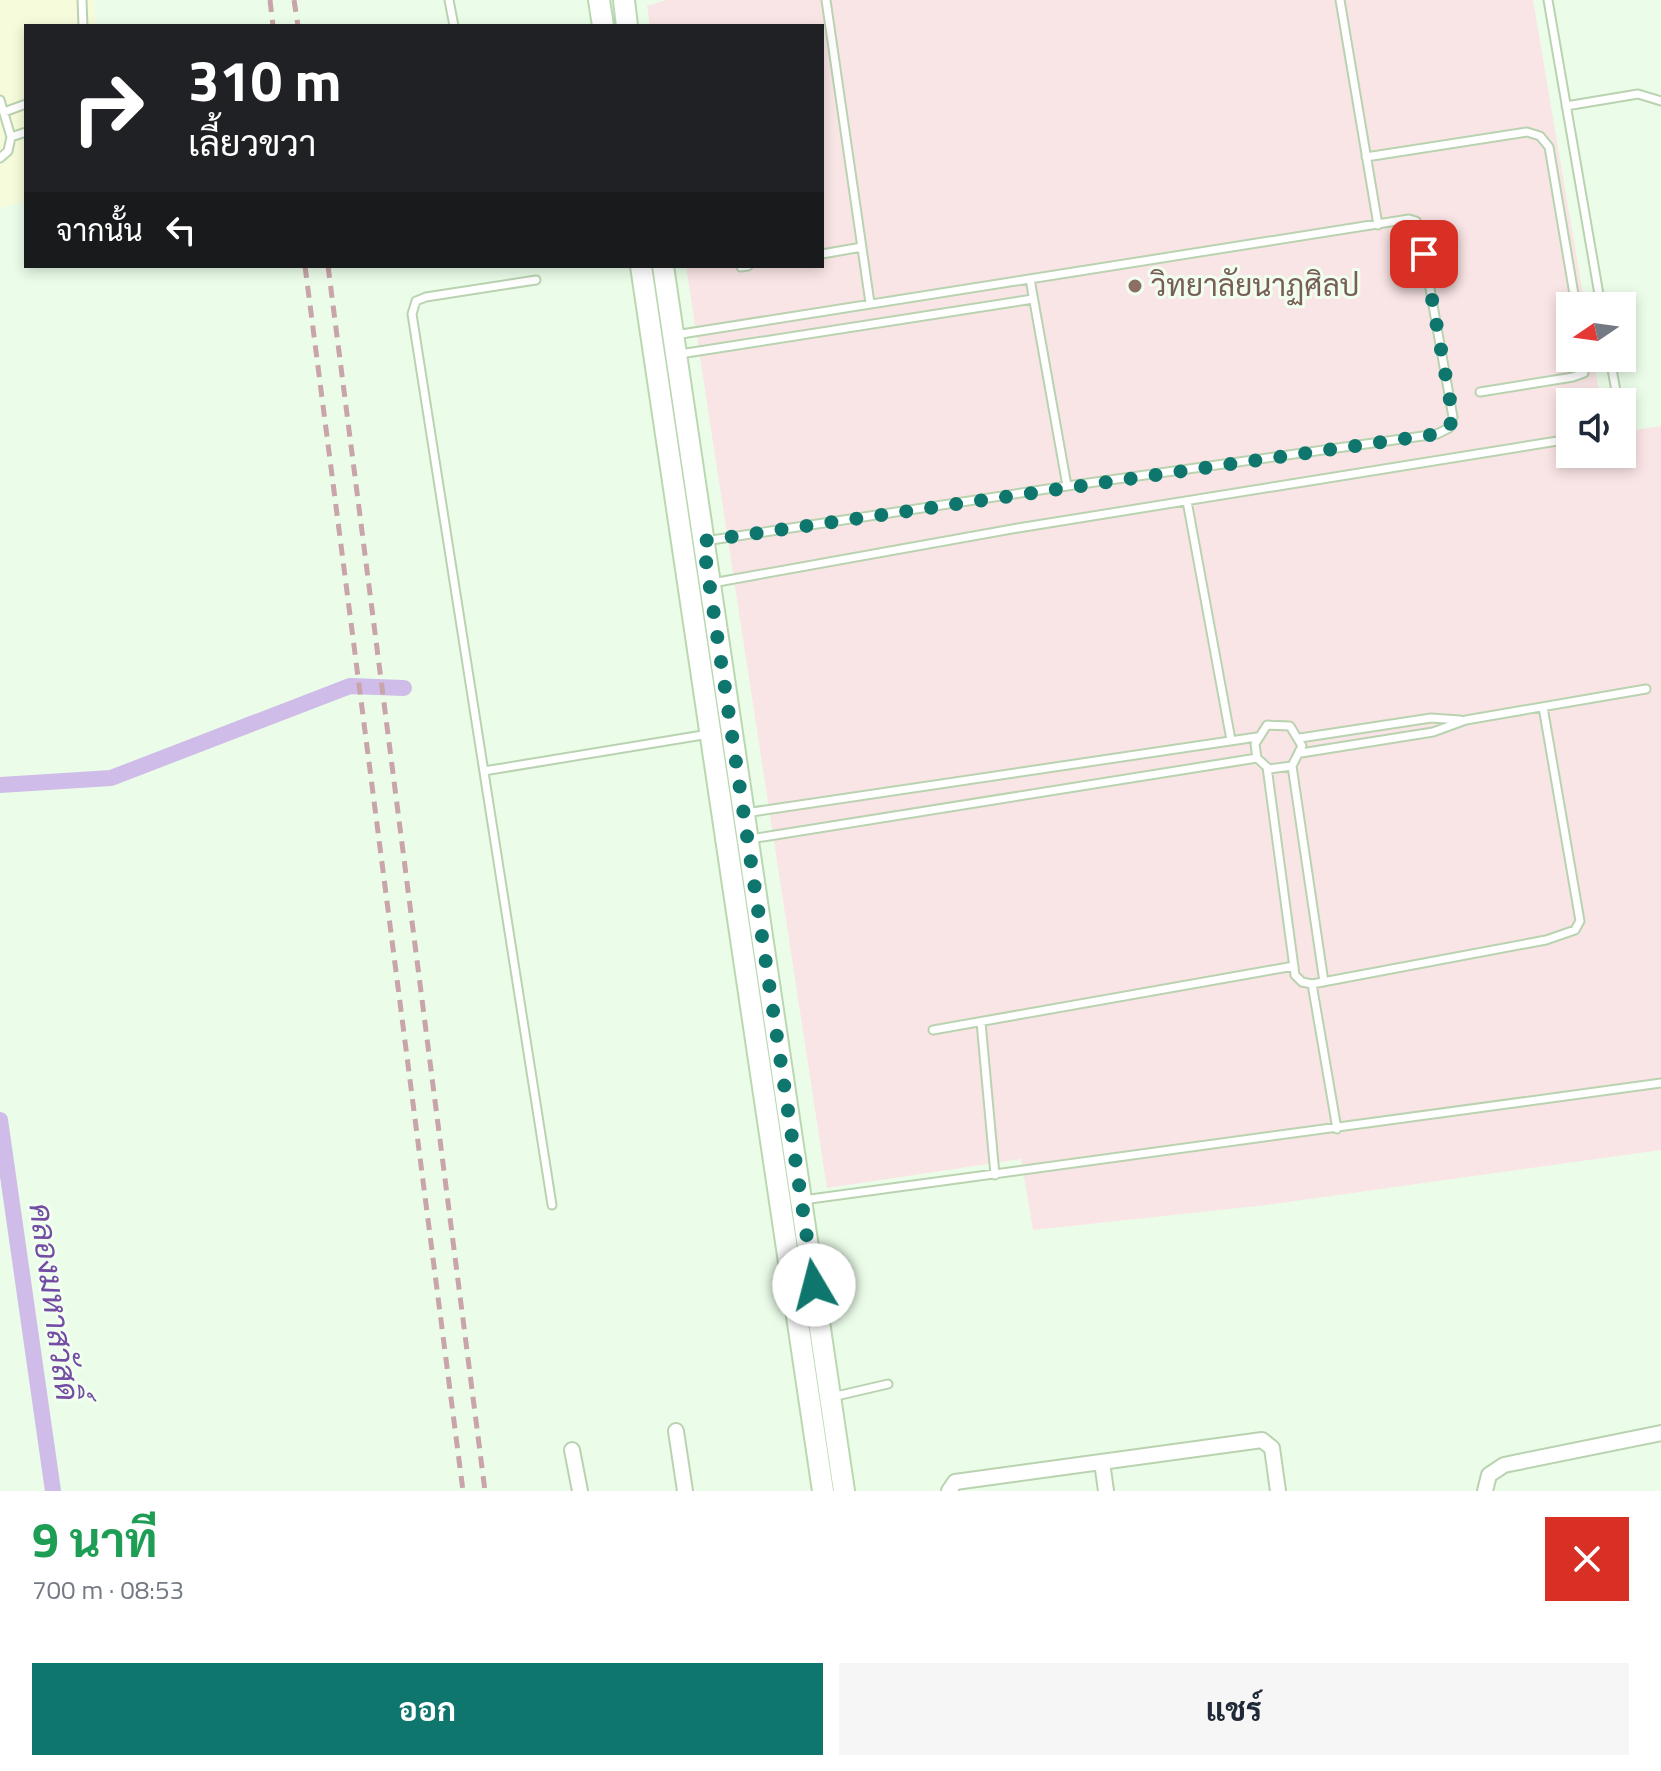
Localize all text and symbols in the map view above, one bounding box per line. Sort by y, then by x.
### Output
text: 310 m [188,38,341,123]
icon: right [56,56,160,160]
text: เลี้ยวขวา [188,115,316,170]
text: จากนั้น [56,207,143,253]
icon: left [159,208,203,252]
pin [1390,220,1458,288]
icon: arrive [1402,232,1446,276]
place label: วิทยาลัยนาฏศิลป [1150,262,1359,308]
marker: วิทยาลัยนาฏศิลป [1126,277,1144,295]
north arrow [1556,292,1636,372]
map controls [1556,292,1636,468]
button: sound [1556,388,1636,468]
water label: คลองมหาสวัสดิ์ [17,1200,96,1409]
position arrow [772,1243,856,1327]
text: 9 นาที [32,1503,158,1576]
button: close [1545,1517,1629,1601]
text: 700 m · 08:53 [32,1570,184,1609]
button: ออก [32,1663,823,1755]
button: แชร์ [839,1663,1629,1755]

